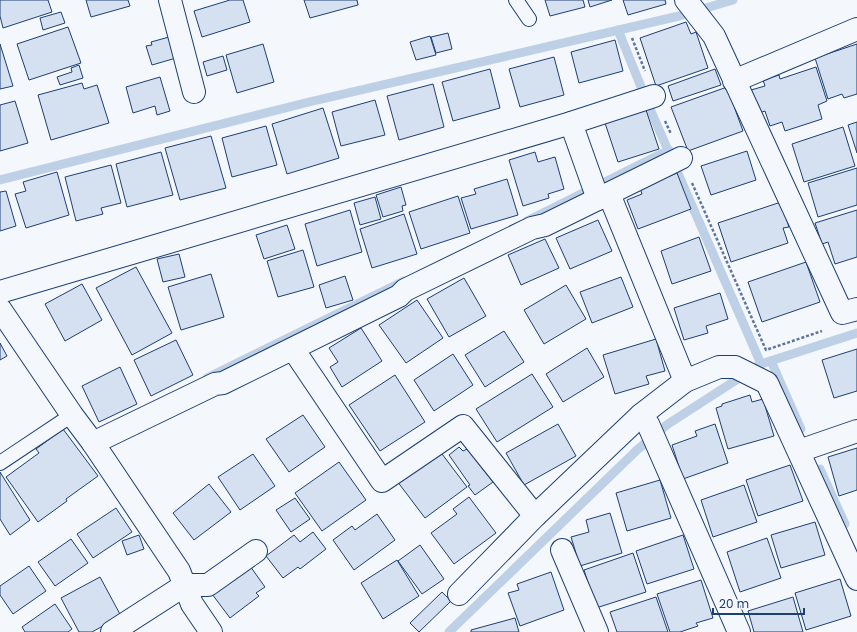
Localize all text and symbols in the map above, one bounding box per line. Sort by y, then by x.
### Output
scale bar [713,590,804,616]
text: 20 m [719,595,749,612]

